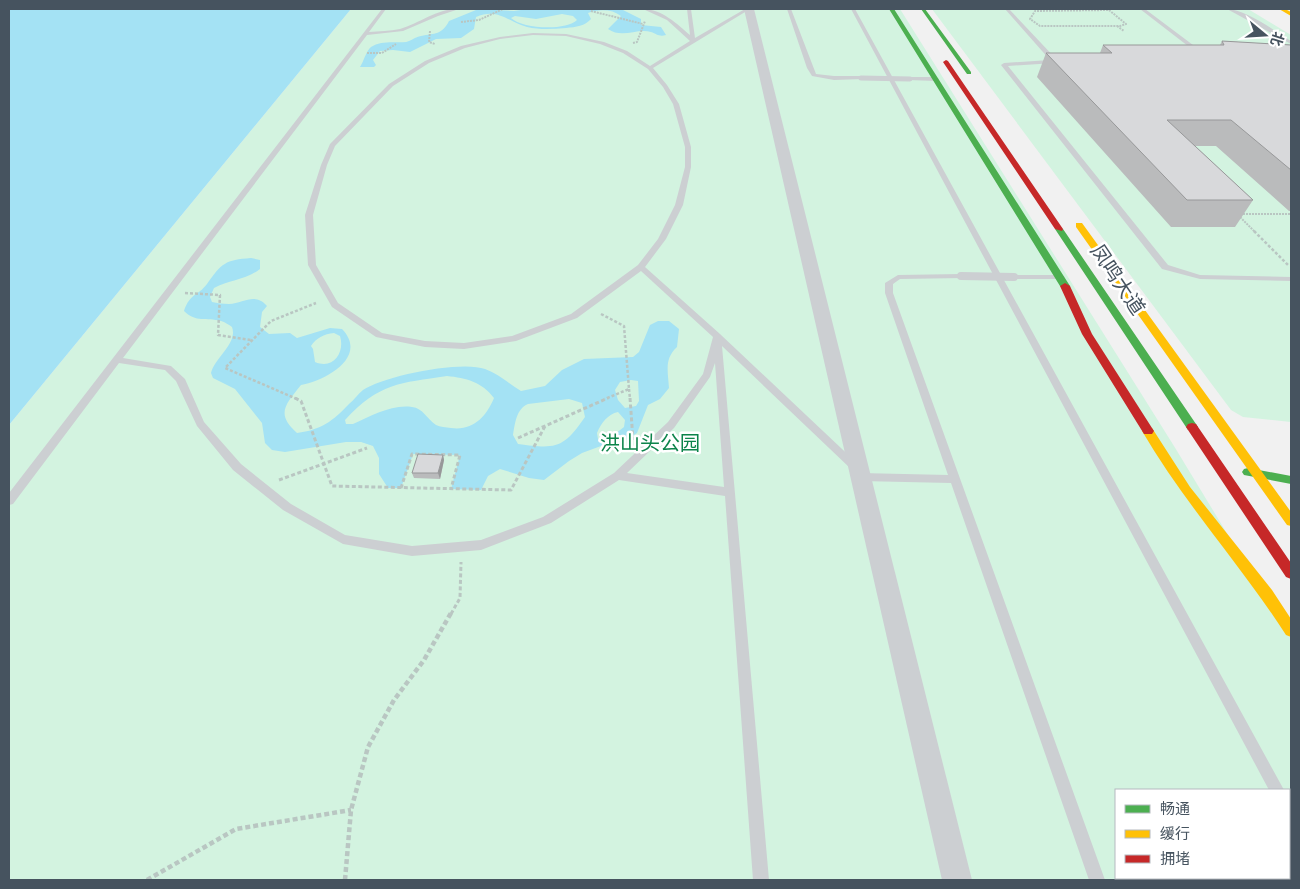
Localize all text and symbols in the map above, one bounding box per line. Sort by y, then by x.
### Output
north arrow [1240,10,1290,60]
text: 北 [1268,30,1286,48]
street label: 凤鸣大道 [1086,241,1148,319]
park label: 洪山头公园 [600,433,700,454]
legend [1115,789,1290,879]
text: 畅通 [1160,801,1190,817]
text: 缓行 [1160,826,1190,842]
text: 拥堵 [1160,851,1190,867]

